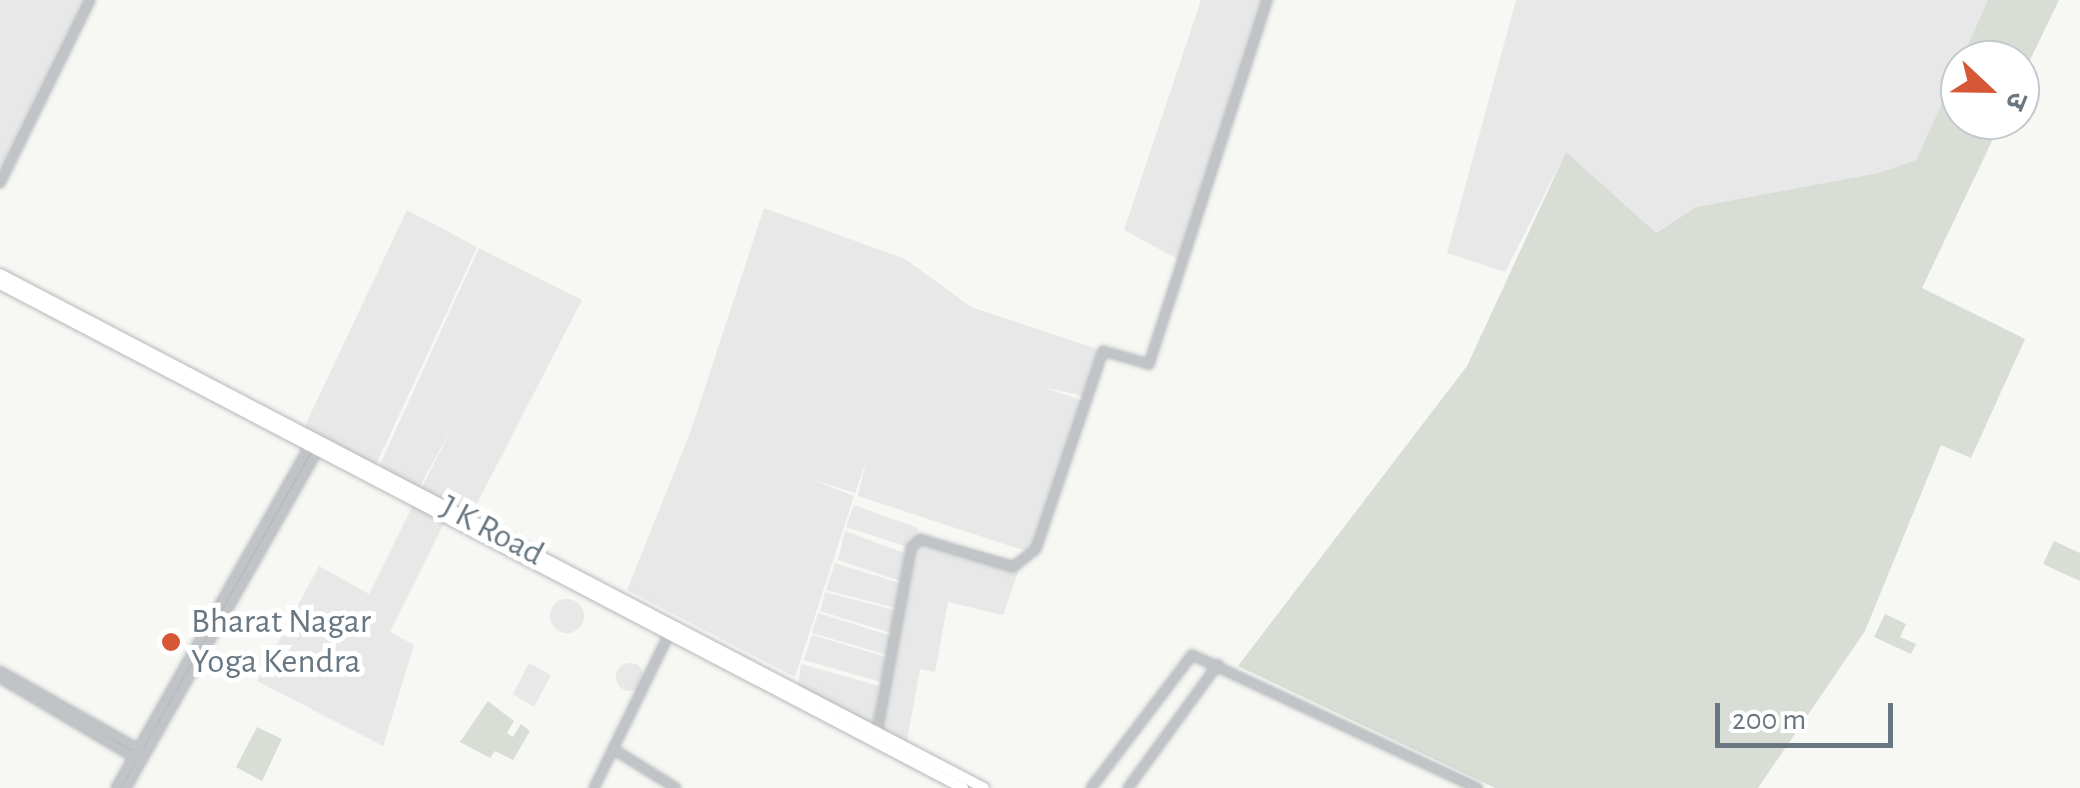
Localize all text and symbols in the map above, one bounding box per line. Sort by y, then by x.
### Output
north arrow [1940,40,2040,140]
text: उ [2000,88,2032,113]
street label: J K Road [433,486,551,576]
place label: Bharat Nagar Yoga Kendra [191,601,371,683]
marker: Bharat Nagar Yoga Kendra [160,631,182,653]
scale bar [1720,683,1898,745]
text: 200 m [1732,705,1806,735]

